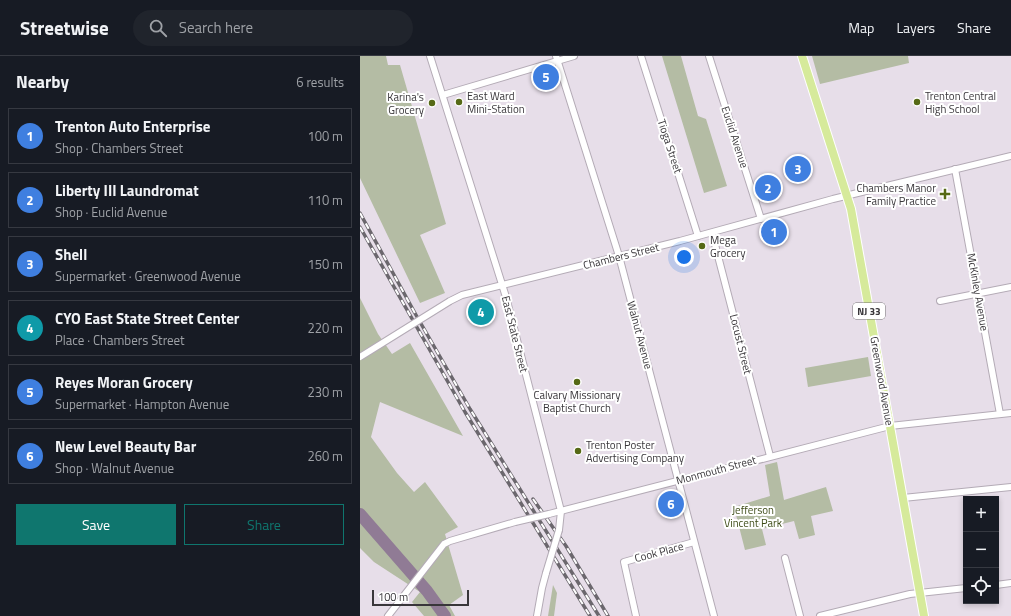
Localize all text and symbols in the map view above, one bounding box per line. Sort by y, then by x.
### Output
search box [133,10,413,46]
text: Streetwise [20,13,109,42]
text: Search here [179,16,253,39]
icon: search [147,17,169,39]
text: Map [848,17,874,38]
text: Layers [896,17,935,38]
text: Share [957,17,991,38]
pin: 5 [533,62,559,92]
text: Nearby [16,69,69,95]
text: 6 results [296,72,344,92]
place label: East Ward Mini-Station [467,88,525,117]
place label: Trenton Central High School [925,88,996,117]
place label: Karina's Grocery [387,89,425,118]
marker: East Ward Mini-Station [454,97,464,107]
marker: Trenton Central High School [912,97,922,107]
marker: Karina's Grocery [427,98,437,108]
street label: Euclid Avenue [717,104,753,170]
text: Trenton Auto Enterprise [55,115,210,138]
street label: Tioga Street [654,117,686,175]
text: 1 [26,126,34,146]
text: 100 m [307,126,343,146]
text: Shop · Chambers Street [55,138,183,158]
pin: 3 [785,154,811,184]
pin: 2 [755,173,781,203]
text: Liberty III Laundromat [55,179,199,202]
place label: Chambers Manor Family Practice [856,180,936,209]
marker: Chambers Manor Family Practice [939,188,951,200]
text: 2 [26,190,34,210]
text: 110 m [307,190,343,210]
text: Shop · Euclid Avenue [55,202,167,222]
pin: 1 [761,217,787,247]
place label: Mega Grocery [710,232,746,261]
street label: Chambers Street [581,239,661,273]
marker: Mega Grocery [697,241,707,251]
text: Shell [55,243,87,266]
your location [674,247,694,267]
street label: McKinley Avenue [963,252,993,333]
text: 3 [26,254,34,274]
text: 150 m [307,254,343,274]
text: Supermarket · Greenwood Avenue [55,266,241,286]
street label: East State Street [498,294,532,374]
pin: 4 [468,297,494,327]
street label: Walnut Avenue [623,299,657,371]
road number: NJ 33 [853,303,885,319]
text: CYO East State Street Center [55,307,239,330]
street label: Locust Street [726,312,756,376]
text: 4 [26,318,34,338]
text: 220 m [307,318,343,338]
text: Place · Chambers Street [55,330,185,350]
street label: Greenwood Avenue [866,335,898,427]
text: Reyes Moran Grocery [55,371,193,394]
marker: Calvary Missionary Baptist Church [572,377,582,387]
text: 5 [26,382,34,402]
text: 230 m [307,382,343,402]
place label: Calvary Missionary Baptist Church [534,387,621,416]
text: Supermarket · Hampton Avenue [55,394,229,414]
text: New Level Beauty Bar [55,435,196,458]
place label: Trenton Poster Advertising Company [586,437,685,466]
text: 6 [26,446,34,466]
text: 260 m [307,446,343,466]
marker: Trenton Poster Advertising Company [573,446,583,456]
street label: Monmouth Street [674,452,758,488]
text: Shop · Walnut Avenue [55,458,174,478]
pin: 6 [658,489,684,519]
map controls [963,496,999,604]
button: + [963,496,999,532]
park label: Jefferson Vincent Park [724,502,783,531]
button: Save [16,504,176,545]
button: Share [184,504,344,545]
button: − [963,532,999,568]
street label: Cook Place [633,538,686,566]
button: locate [963,568,999,604]
scale bar [372,588,469,607]
text: 100 m [378,589,408,605]

